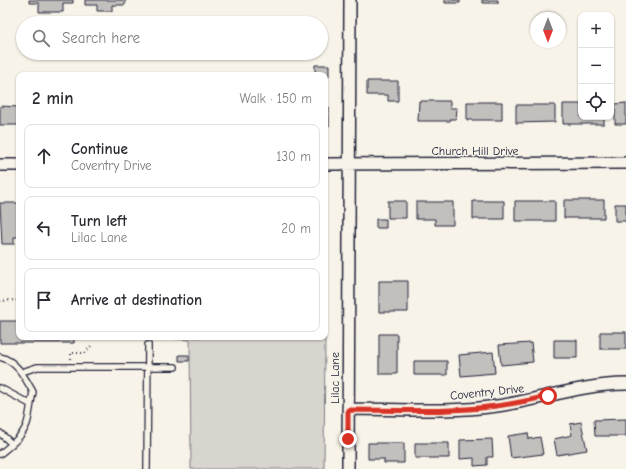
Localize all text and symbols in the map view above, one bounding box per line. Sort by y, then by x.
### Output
north arrow [530,12,566,48]
map controls [578,12,614,120]
button: + [578,12,614,48]
search box [16,16,328,60]
icon: search [30,27,52,49]
text: Search here [62,29,140,47]
button: − [578,48,614,84]
button: locate [578,84,614,120]
text: 2 min [32,89,73,108]
text: Walk · 150 m [240,91,312,106]
text: Continue [71,140,128,158]
street label: Church Hill Drive [431,144,519,158]
icon: ahead [33,145,55,167]
text: 130 m [276,149,311,164]
text: Coventry Drive [71,158,152,173]
text: Turn left [71,212,127,230]
icon: left [33,217,55,239]
text: 20 m [281,221,311,236]
text: Lilac Lane [71,230,127,245]
icon: arrive [33,289,55,311]
text: Arrive at destination [71,291,202,309]
street label: Lilac Lane [328,352,342,404]
street label: Coventry Drive [449,381,525,403]
route start [539,387,557,405]
route end [339,430,357,448]

